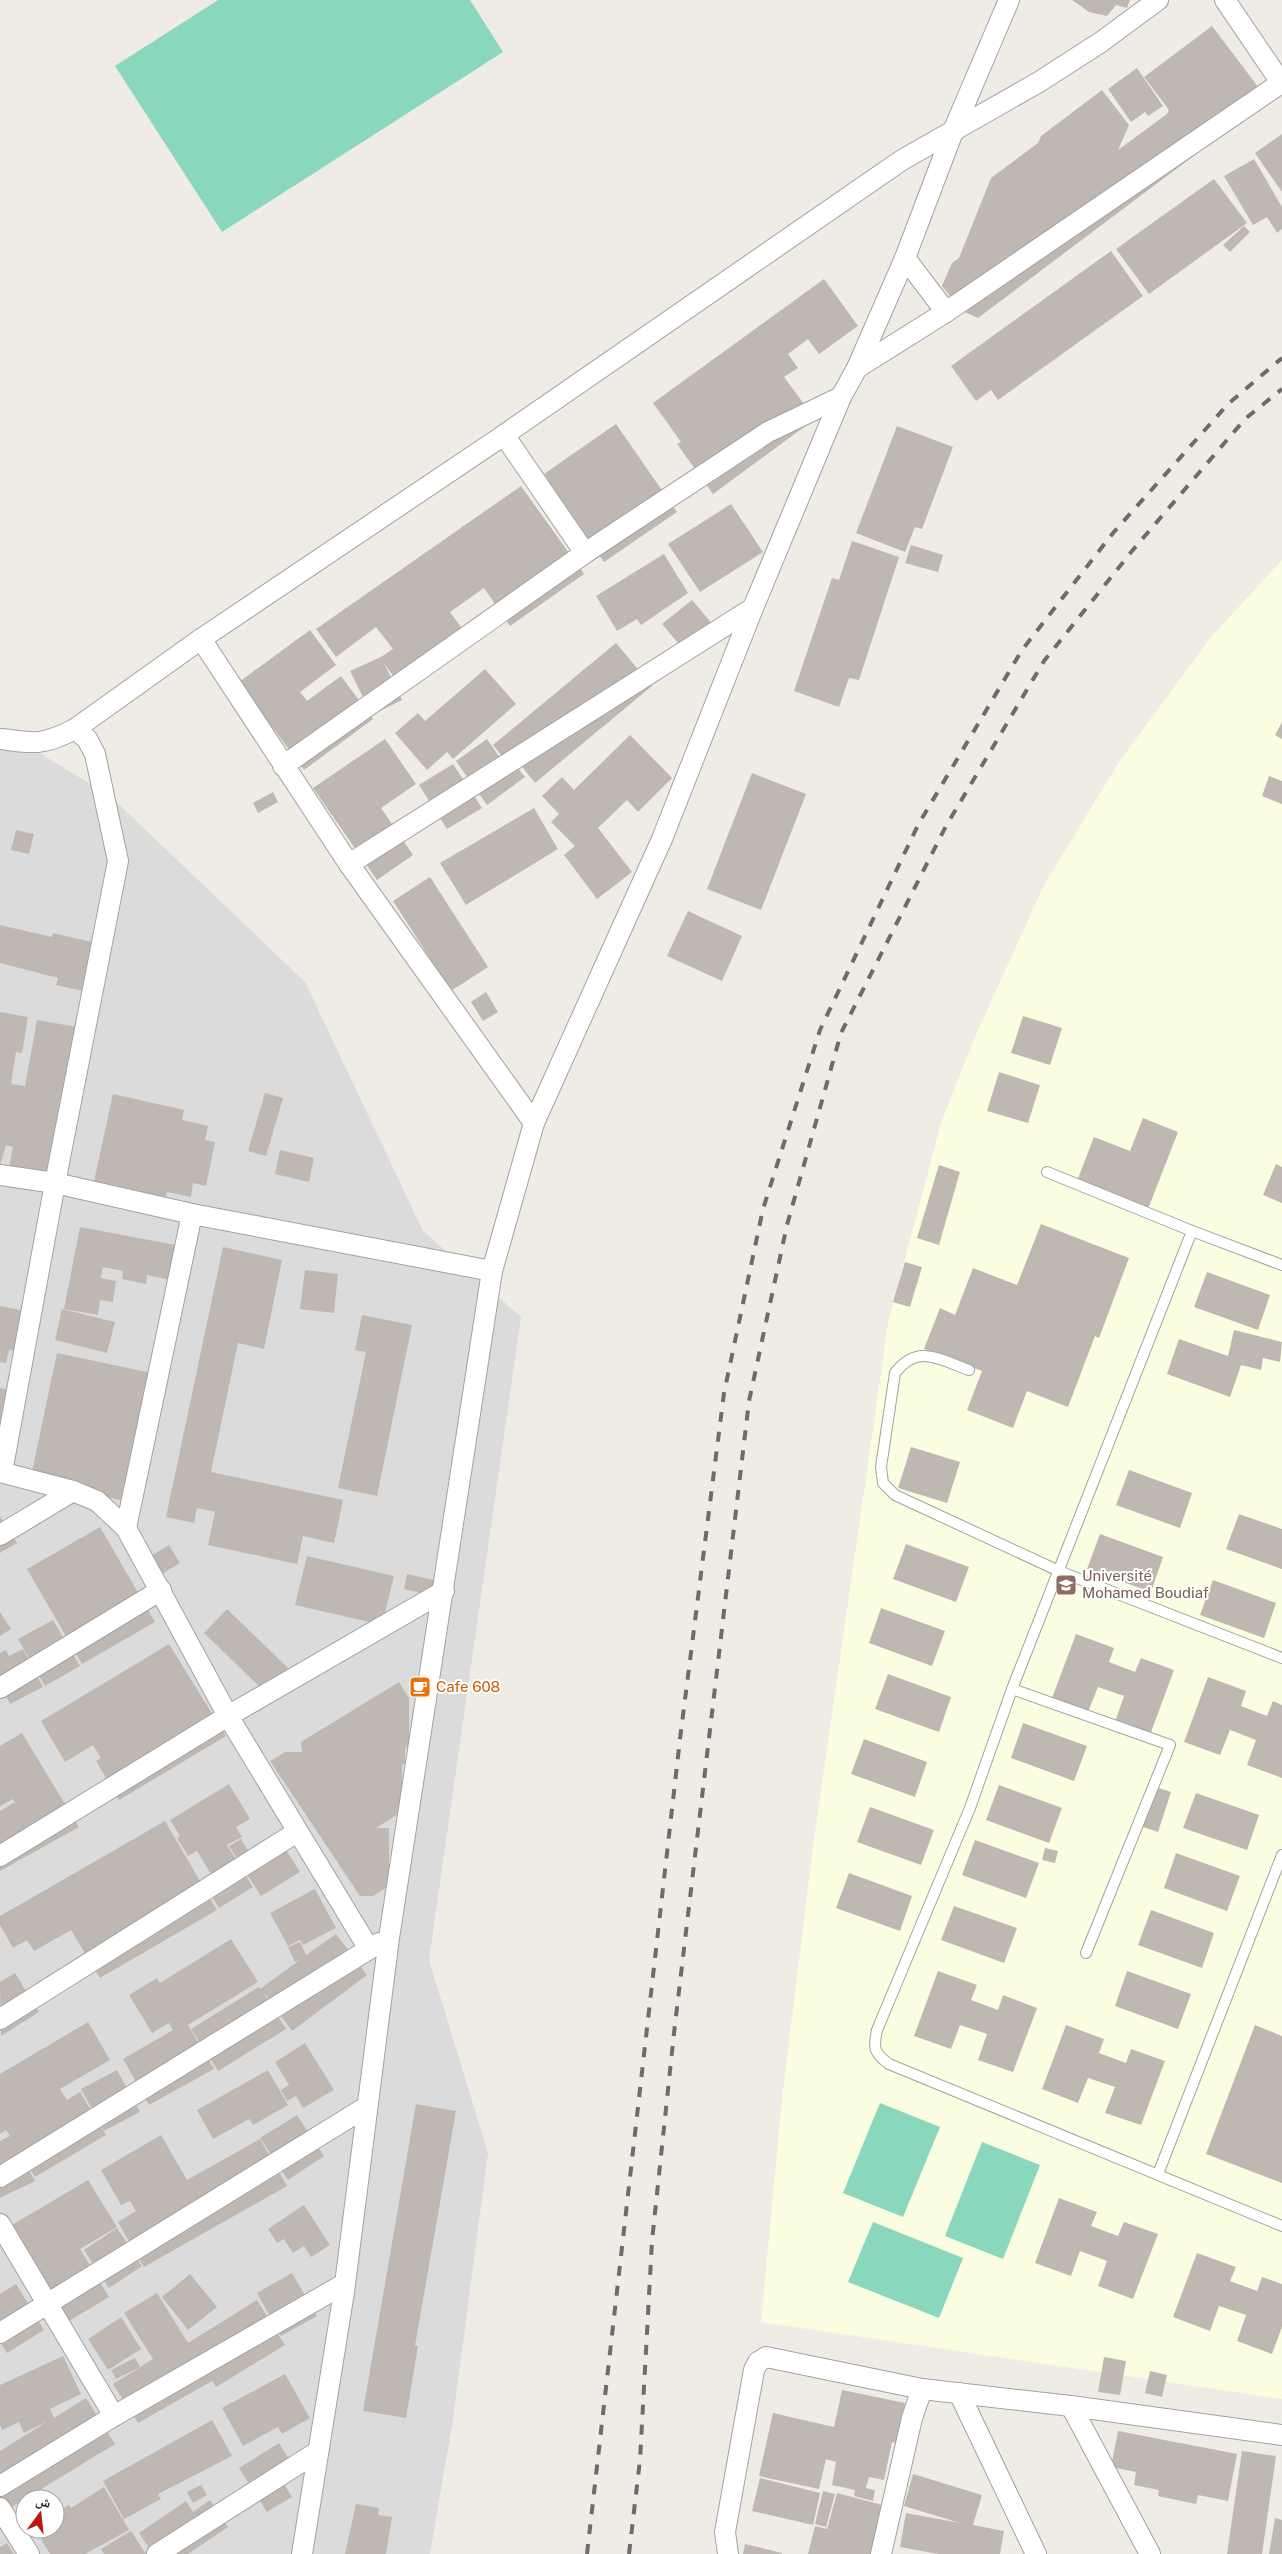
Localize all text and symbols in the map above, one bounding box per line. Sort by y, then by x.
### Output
place label: Université Mohamed Boudiaf [1082,1567,1209,1601]
school or university icon: Université Mohamed Boudiaf [1054,1573,1078,1597]
cafe icon: Cafe 608 [408,1675,432,1699]
place label: Cafe 608 [436,1678,500,1695]
north arrow [15,2489,65,2539]
text: ش [34,2492,53,2512]

